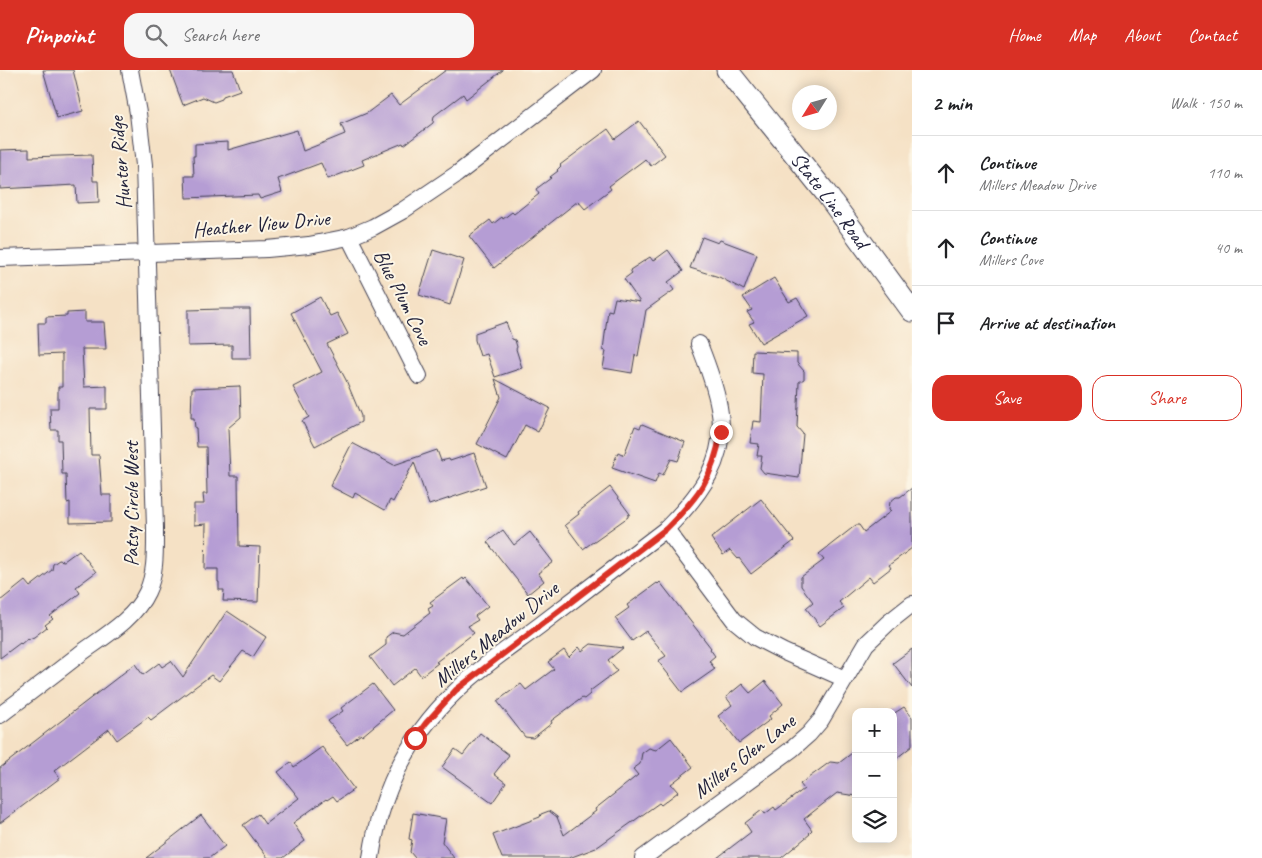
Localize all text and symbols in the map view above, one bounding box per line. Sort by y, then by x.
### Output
search box [124,13,474,58]
text: Pinpoint [25,20,94,50]
icon: search [142,21,170,49]
text: Search here [182,23,259,47]
text: Home [1008,24,1041,46]
text: Map [1069,24,1096,46]
text: About [1124,24,1160,46]
text: Contact [1188,24,1237,46]
north arrow [792,85,837,130]
text: 2 min [932,90,972,116]
text: Walk · 150 m [1170,93,1242,113]
street label: Hunter Ridge [103,113,137,211]
street label: State Line Road [785,147,877,257]
text: Continue [979,151,1036,175]
icon: ahead [932,159,960,187]
text: 110 m [1208,163,1242,183]
text: Millers Meadow Drive [979,175,1096,195]
street label: Heather View Drive [191,205,333,243]
text: Continue [979,226,1036,250]
icon: ahead [932,234,960,262]
text: 40 m [1215,238,1242,258]
street label: Blue Plum Cove [368,245,439,350]
text: Millers Cove [979,250,1043,270]
icon: arrive [932,309,960,337]
text: Arrive at destination [979,311,1115,335]
button: Save [932,375,1082,421]
button: Share [1092,375,1242,421]
route end [710,421,733,444]
street label: Patsy Circle West [118,439,144,567]
street label: Millers Meadow Drive [428,574,565,692]
street label: Millers Glen Lane [688,707,801,804]
map controls [852,708,897,843]
button: + [852,708,897,753]
route start [404,727,427,750]
button: − [852,753,897,798]
button: layers [852,798,897,843]

